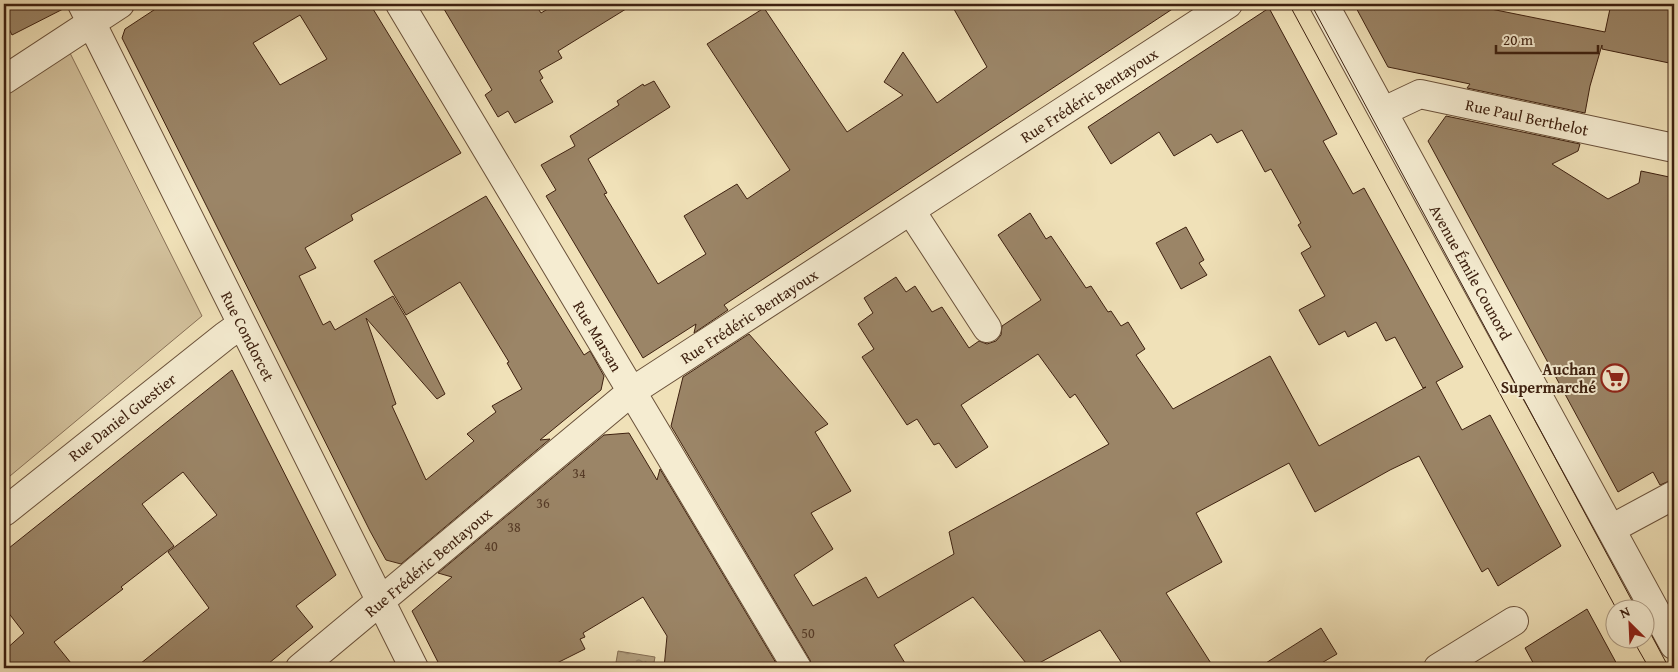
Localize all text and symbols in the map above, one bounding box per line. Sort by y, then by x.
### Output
scale bar [1496,22,1598,54]
text: 20 m [1503,29,1534,50]
street label: Rue Frédéric Bentayoux [1015,41,1163,149]
street label: Rue Paul Berthelot [1463,92,1591,142]
street label: Avenue Émile Counord [1424,200,1518,344]
street label: Rue Frédéric Bentayoux [675,262,823,370]
street label: Rue Condorcet [215,287,281,385]
street label: Rue Marsan [567,296,629,376]
place label: Auchan Supermarché [1501,357,1597,399]
supermarket icon: Auchan Supermarché [1600,363,1630,393]
street label: Rue Daniel Guestier [63,367,181,467]
house number: 34 [572,463,586,483]
house number: 36 [536,493,550,513]
street label: Rue Frédéric Bentayoux [359,501,498,623]
house number: 38 [507,517,521,537]
house number: 40 [484,536,498,556]
north arrow [1606,600,1656,650]
text: N [1616,601,1634,623]
house number: 50 [801,623,815,643]

